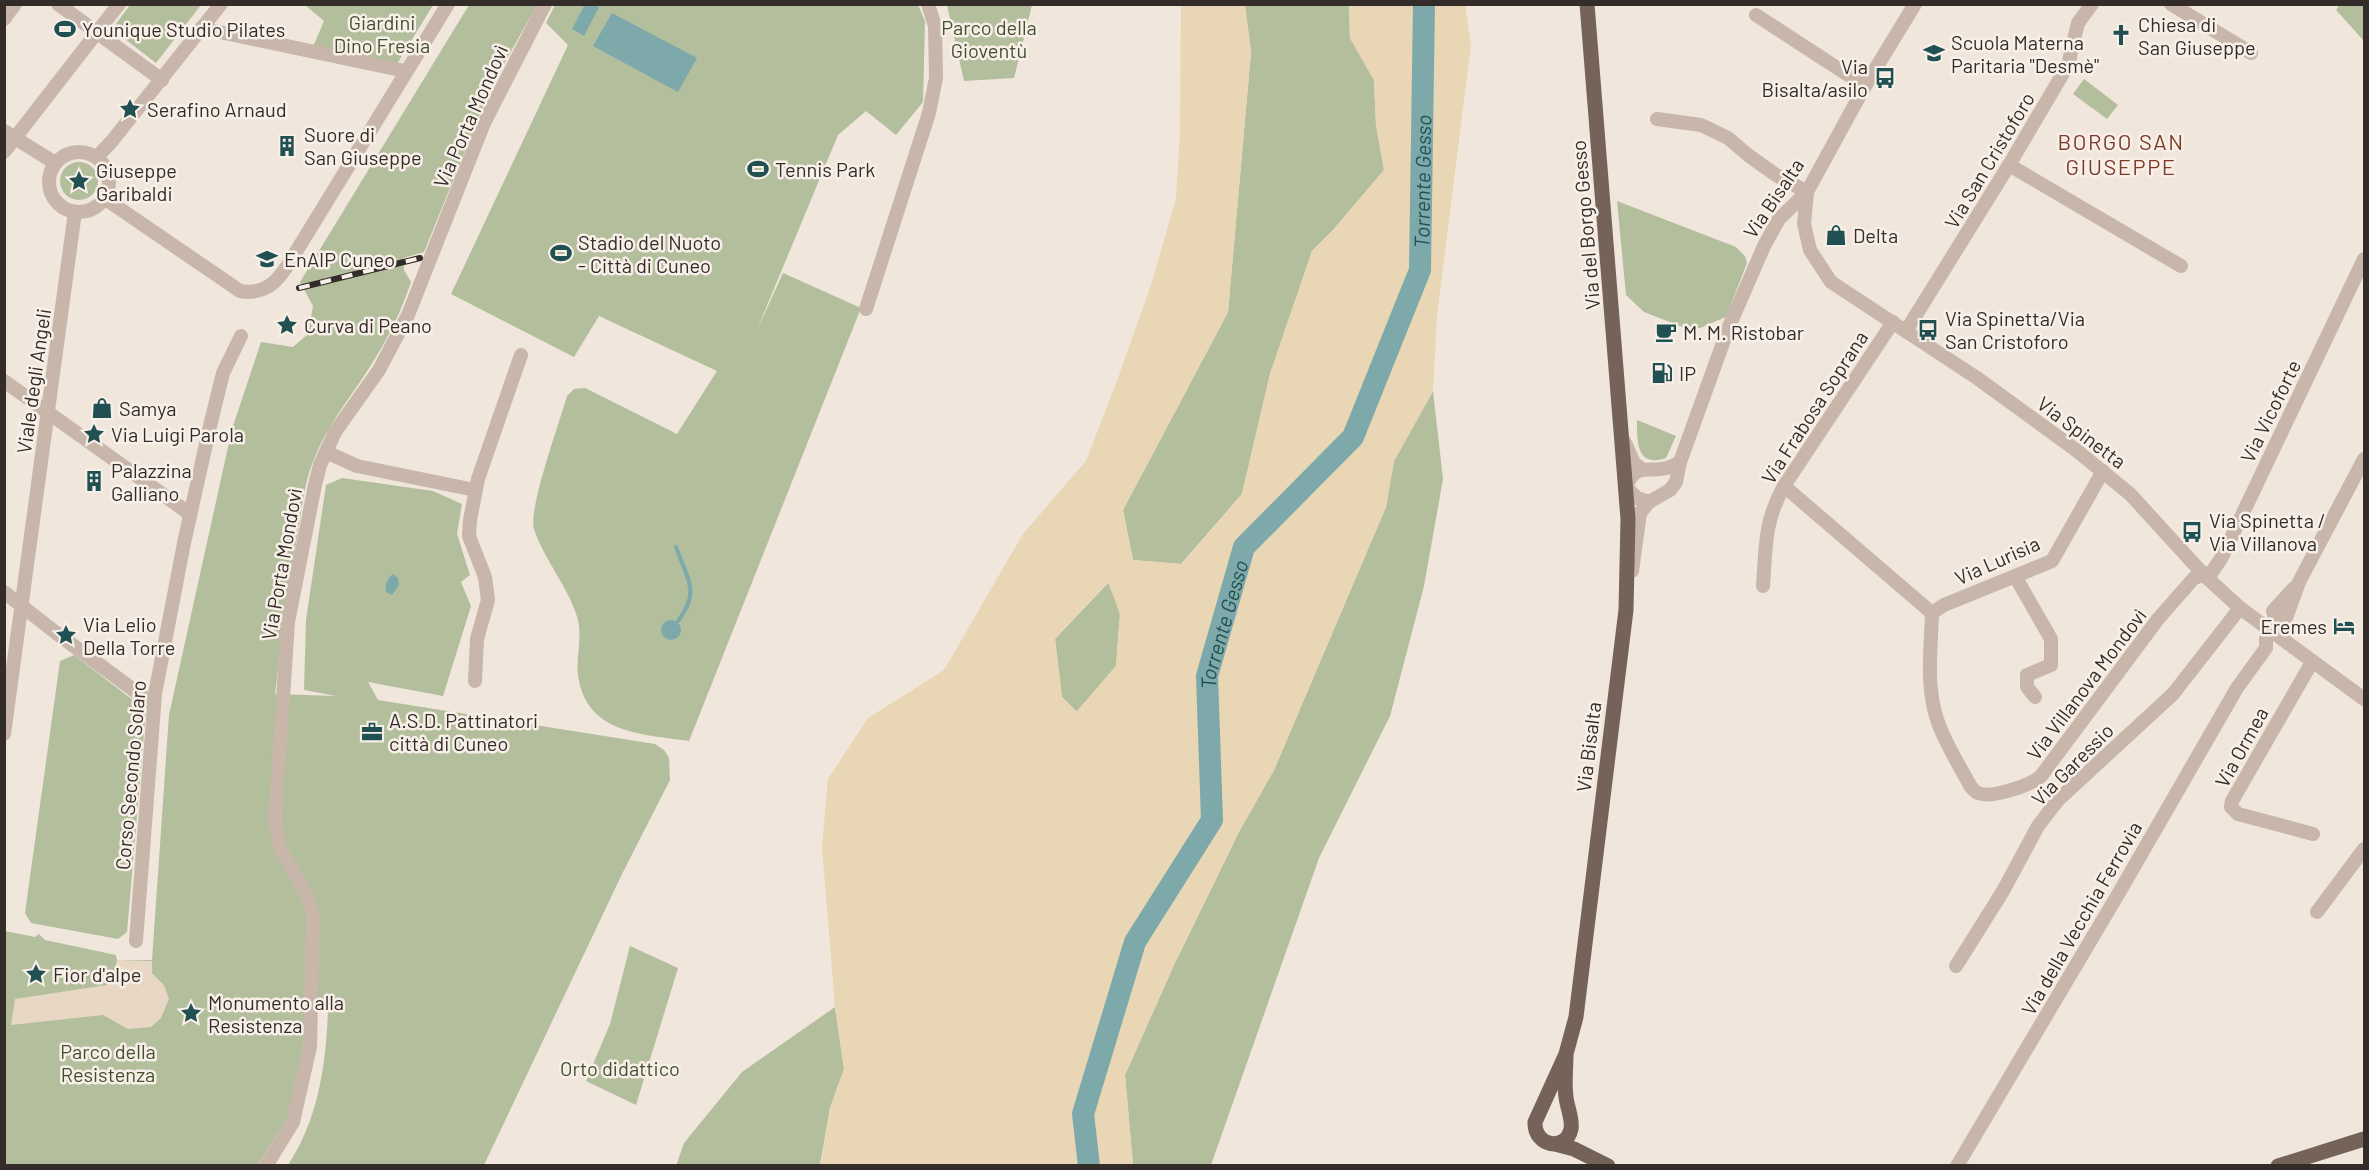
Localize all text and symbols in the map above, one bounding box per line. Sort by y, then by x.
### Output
park label: Giardini Dino Fresia [334,10,430,57]
place label: Chiesa di San Giuseppe [2138,12,2256,59]
park label: Parco della Gioventù [941,15,1037,62]
sports icon: Younique Studio Pilates [53,17,77,41]
place label: Younique Studio Pilates [82,17,285,41]
church icon: Chiesa di San Giuseppe [2109,23,2133,47]
place label: Scuola Materna Paritaria "Desmè" [1951,30,2099,77]
street label: Via Porta Mondovì [428,41,512,191]
school or university icon: Scuola Materna Paritaria "Desmè" [1922,41,1946,65]
place label: Via Bisalta/asilo [1761,54,1868,101]
bus stop icon: Via Bisalta/asilo [1873,66,1897,90]
street label: Via San Cristoforo [1939,87,2039,233]
place icon: Serafino Arnaud [118,97,142,121]
place label: Serafino Arnaud [147,97,287,121]
water label: Torrente Gesso [1408,114,1435,248]
place label: Suore di San Giuseppe [304,122,422,169]
district label: BORGO SAN GIUSEPPE [2057,128,2185,179]
building icon: Suore di San Giuseppe [275,134,299,158]
street label: Via del Borgo Gesso [1566,139,1604,311]
street label: Via Bisalta [1738,154,1808,242]
sports icon: Tennis Park [746,157,770,181]
place label: Tennis Park [775,157,875,181]
place label: Giuseppe Garibaldi [96,158,177,205]
place icon: Giuseppe Garibaldi [67,169,91,193]
shop icon: Delta [1824,223,1848,247]
place label: Delta [1853,223,1898,247]
place label: Stadio del Nuoto - Città di Cuneo [578,230,721,277]
sports icon: Stadio del Nuoto - Città di Cuneo [549,241,573,265]
school or university icon: EnAIP Cuneo [255,247,279,271]
place label: EnAIP Cuneo [284,247,395,271]
place label: Via Spinetta/Via San Cristoforo [1945,306,2085,353]
street label: Viale degli Angeli [11,307,55,455]
place icon: Curva di Peano [275,313,299,337]
place label: Curva di Peano [304,313,432,337]
bus stop icon: Via Spinetta/Via San Cristoforo [1916,318,1940,342]
cafe icon: M. M. Ristobar [1654,320,1678,344]
place label: M. M. Ristobar [1683,320,1804,344]
street label: Via Frabosa Soprana [1756,326,1872,488]
street label: Via Vicoforte [2235,356,2305,466]
fuel station icon: IP [1650,361,1674,385]
place label: IP [1679,361,1696,385]
street label: Via Spinetta [2033,391,2131,473]
shop icon: Samya [90,396,114,420]
place label: Samya [119,396,176,420]
place icon: Via Luigi Parola [82,422,106,446]
place label: Via Luigi Parola [111,422,244,446]
place label: Palazzina Galliano [111,458,192,505]
building icon: Palazzina Galliano [82,469,106,493]
street label: Via Porta Mondovì [256,486,306,642]
place label: Via Spinetta / Via Villanova [2209,508,2326,555]
bus stop icon: Via Spinetta / Via Villanova [2180,520,2204,544]
street label: Via Lurisia [1951,531,2043,589]
water label: Torrente Gesso [1194,557,1252,690]
street label: Via Villanova Mondovì [2021,604,2151,764]
place label: Via Lelio Della Torre [83,612,175,659]
place label: Eremes [2261,614,2327,638]
hotel icon: Eremes [2332,614,2356,638]
place icon: Via Lelio Della Torre [54,623,78,647]
street label: Corso Secondo Solaro [110,679,150,871]
street label: Via Bisalta [1571,701,1605,793]
street label: Via Ormea [2209,703,2273,791]
place label: A.S.D. Pattinatori città di Cuneo [389,708,538,755]
street label: Via Garessio [2026,718,2118,810]
office icon: A.S.D. Pattinatori città di Cuneo [360,720,384,744]
street label: Via della Vecchia Ferrovia [2016,817,2146,1019]
place icon: Fior d'alpe [24,962,48,986]
place label: Fior d'alpe [53,962,141,986]
place label: Monumento alla Resistenza [208,990,344,1037]
place icon: Monumento alla Resistenza [179,1001,203,1025]
park label: Parco della Resistenza [60,1039,156,1086]
park label: Orto didattico [560,1056,680,1080]

